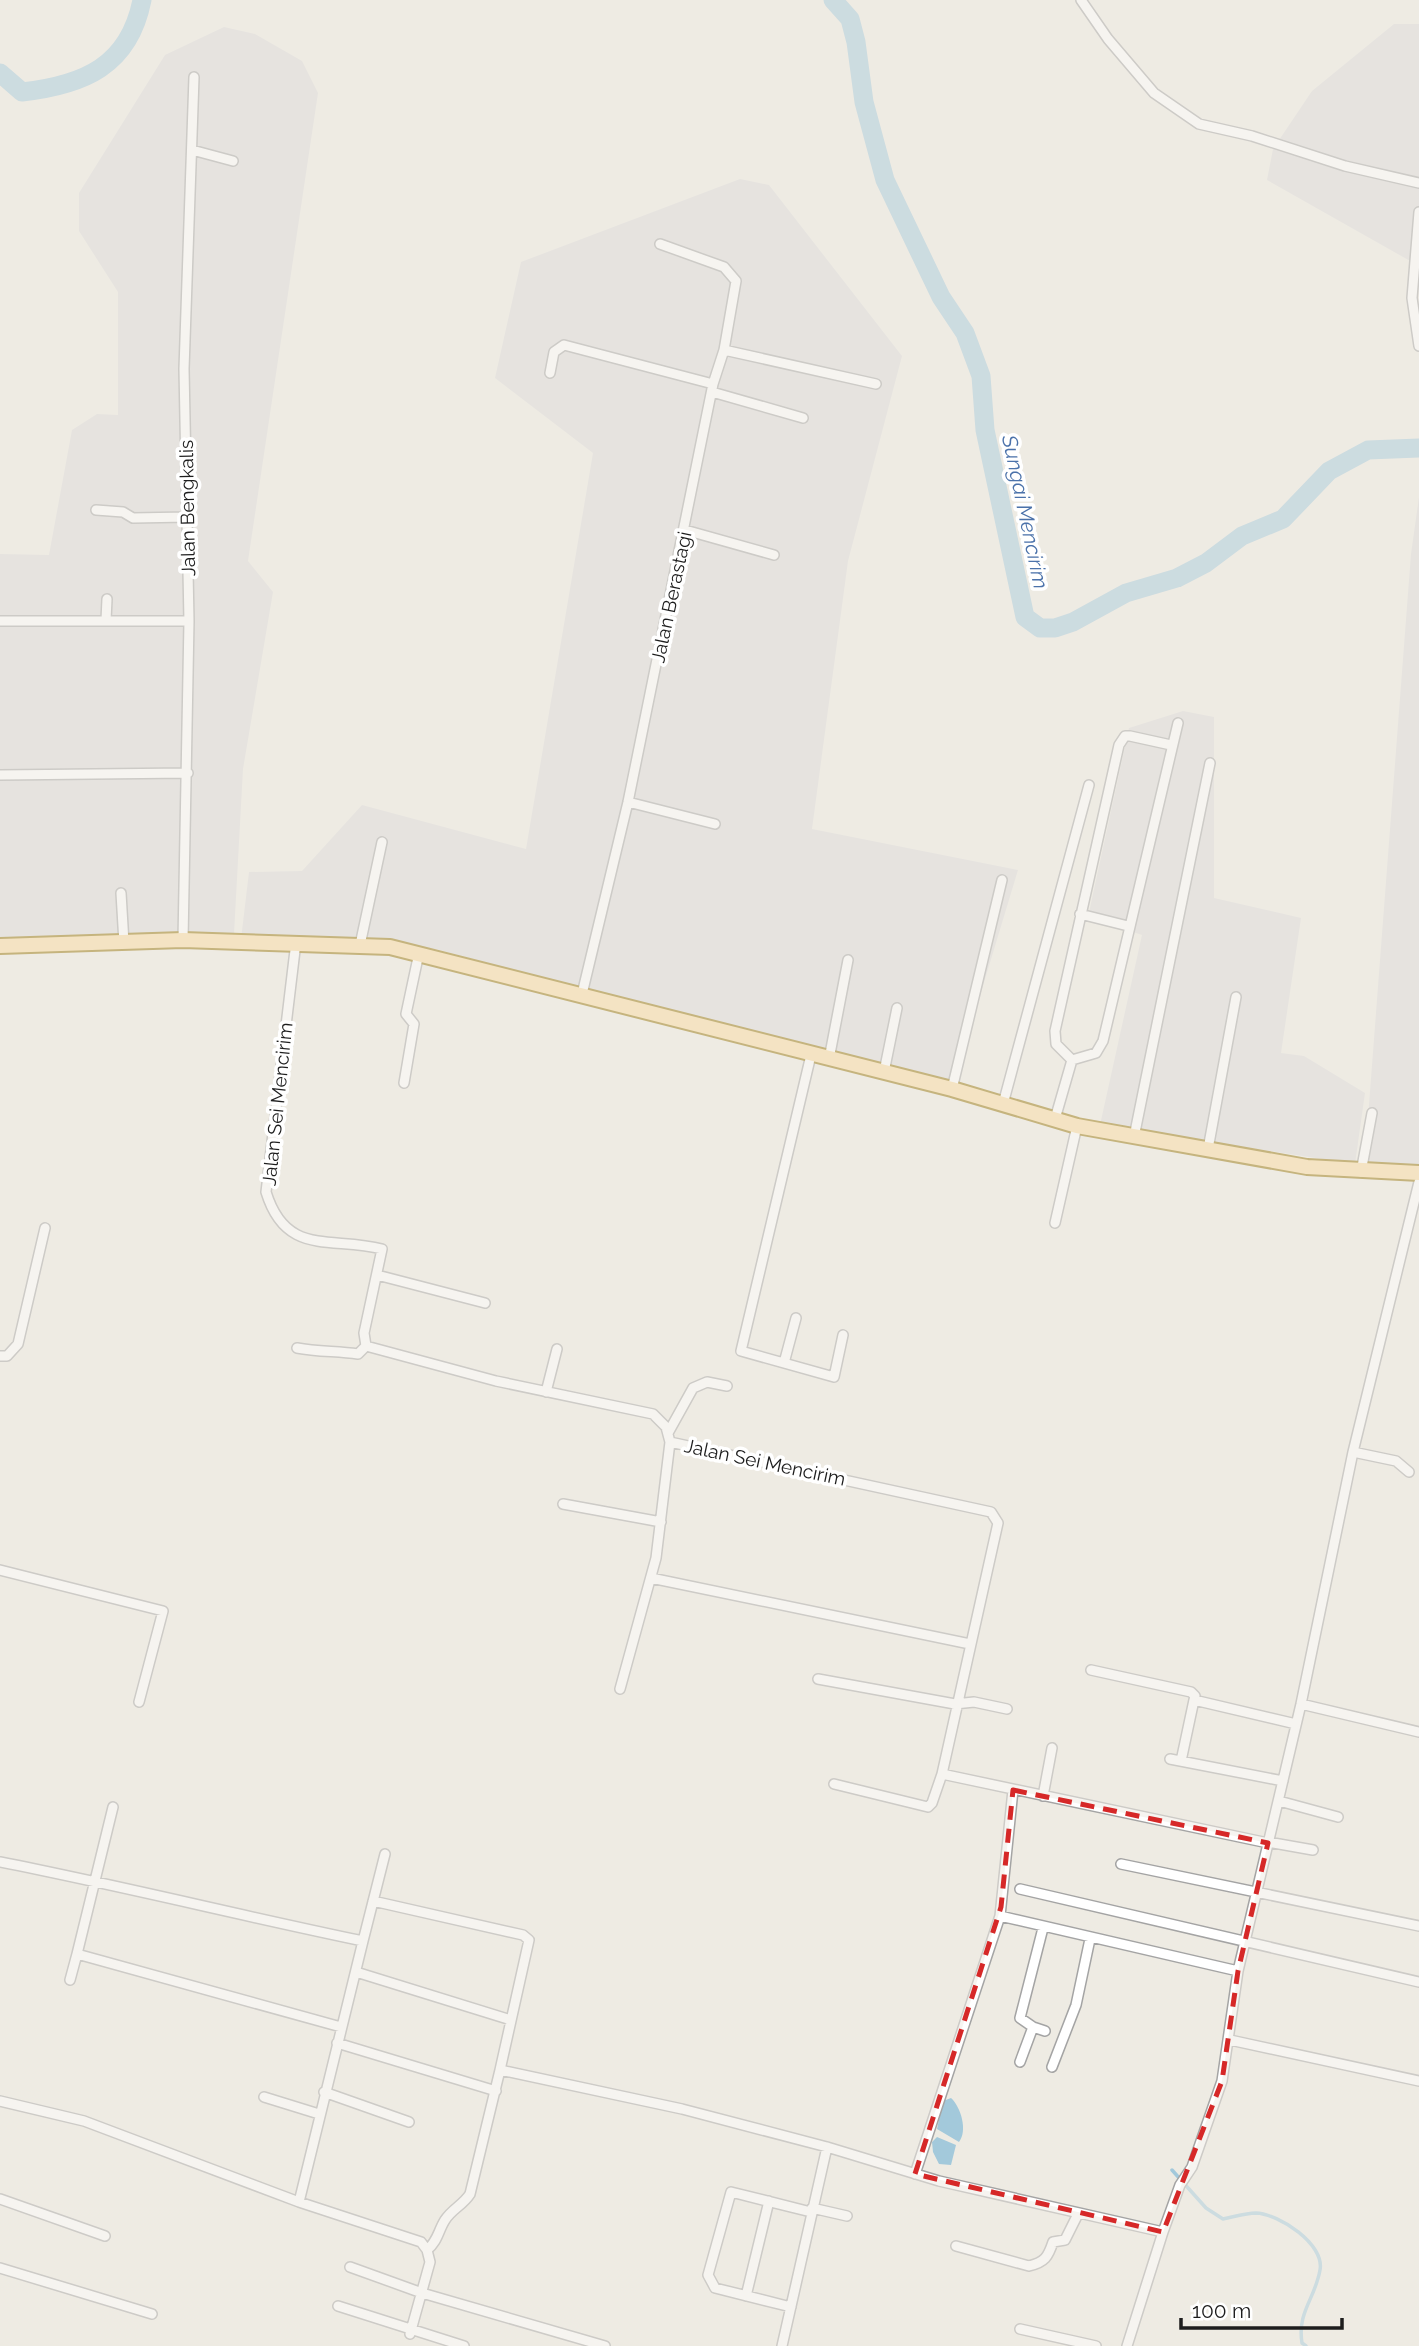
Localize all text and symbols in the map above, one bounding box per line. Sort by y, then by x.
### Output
water label: Sungai Mencirim [997,432,1054,591]
street label: Jalan Bengkalis [175,440,199,576]
street label: Jalan Berastagi [646,529,696,665]
street label: Jalan Sei Mencirim [257,1021,297,1187]
street label: Jalan Sei Mencirim [682,1434,848,1490]
scale bar [1181,2286,1342,2330]
text: 100 m [1192,2298,1251,2323]

